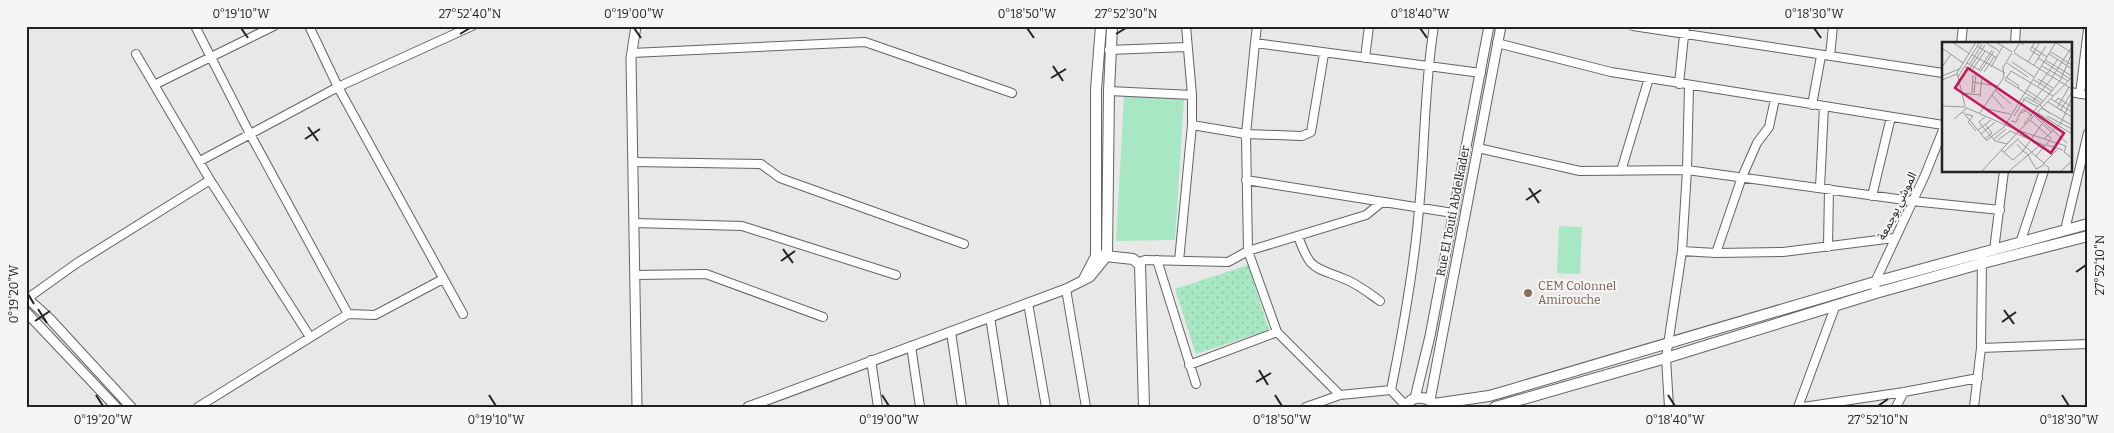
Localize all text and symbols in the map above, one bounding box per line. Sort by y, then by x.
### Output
text: 0°19'10"W [213,7,270,21]
text: 27°52'40"N [439,7,502,21]
text: 0°19'00"W [604,7,665,21]
text: 0°18'50"W [998,7,1057,21]
text: 27°52'30"N [1095,7,1158,21]
text: 0°18'40"W [1390,7,1450,21]
text: 0°18'30"W [1785,7,1844,21]
inset map [1942,42,2072,172]
street label: Rue El Touti Abdelkader [1433,144,1473,278]
street label: الموشي بوجمعة [1874,169,1922,244]
text: 27°52'10"N [2093,234,2107,295]
text: 0°19'20"W [7,264,21,323]
place label: CEM Colonnel Amirouche [1538,279,1617,307]
marker: CEM Colonnel Amirouche [1522,287,1534,299]
text: 0°19'20"W [74,413,133,427]
text: 0°19'10"W [468,413,525,427]
text: 0°19'00"W [859,413,920,427]
text: 0°18'50"W [1253,413,1312,427]
text: 0°18'40"W [1645,413,1705,427]
text: 27°52'10"N [1848,413,1909,427]
text: 0°18'30"W [2040,413,2099,427]

